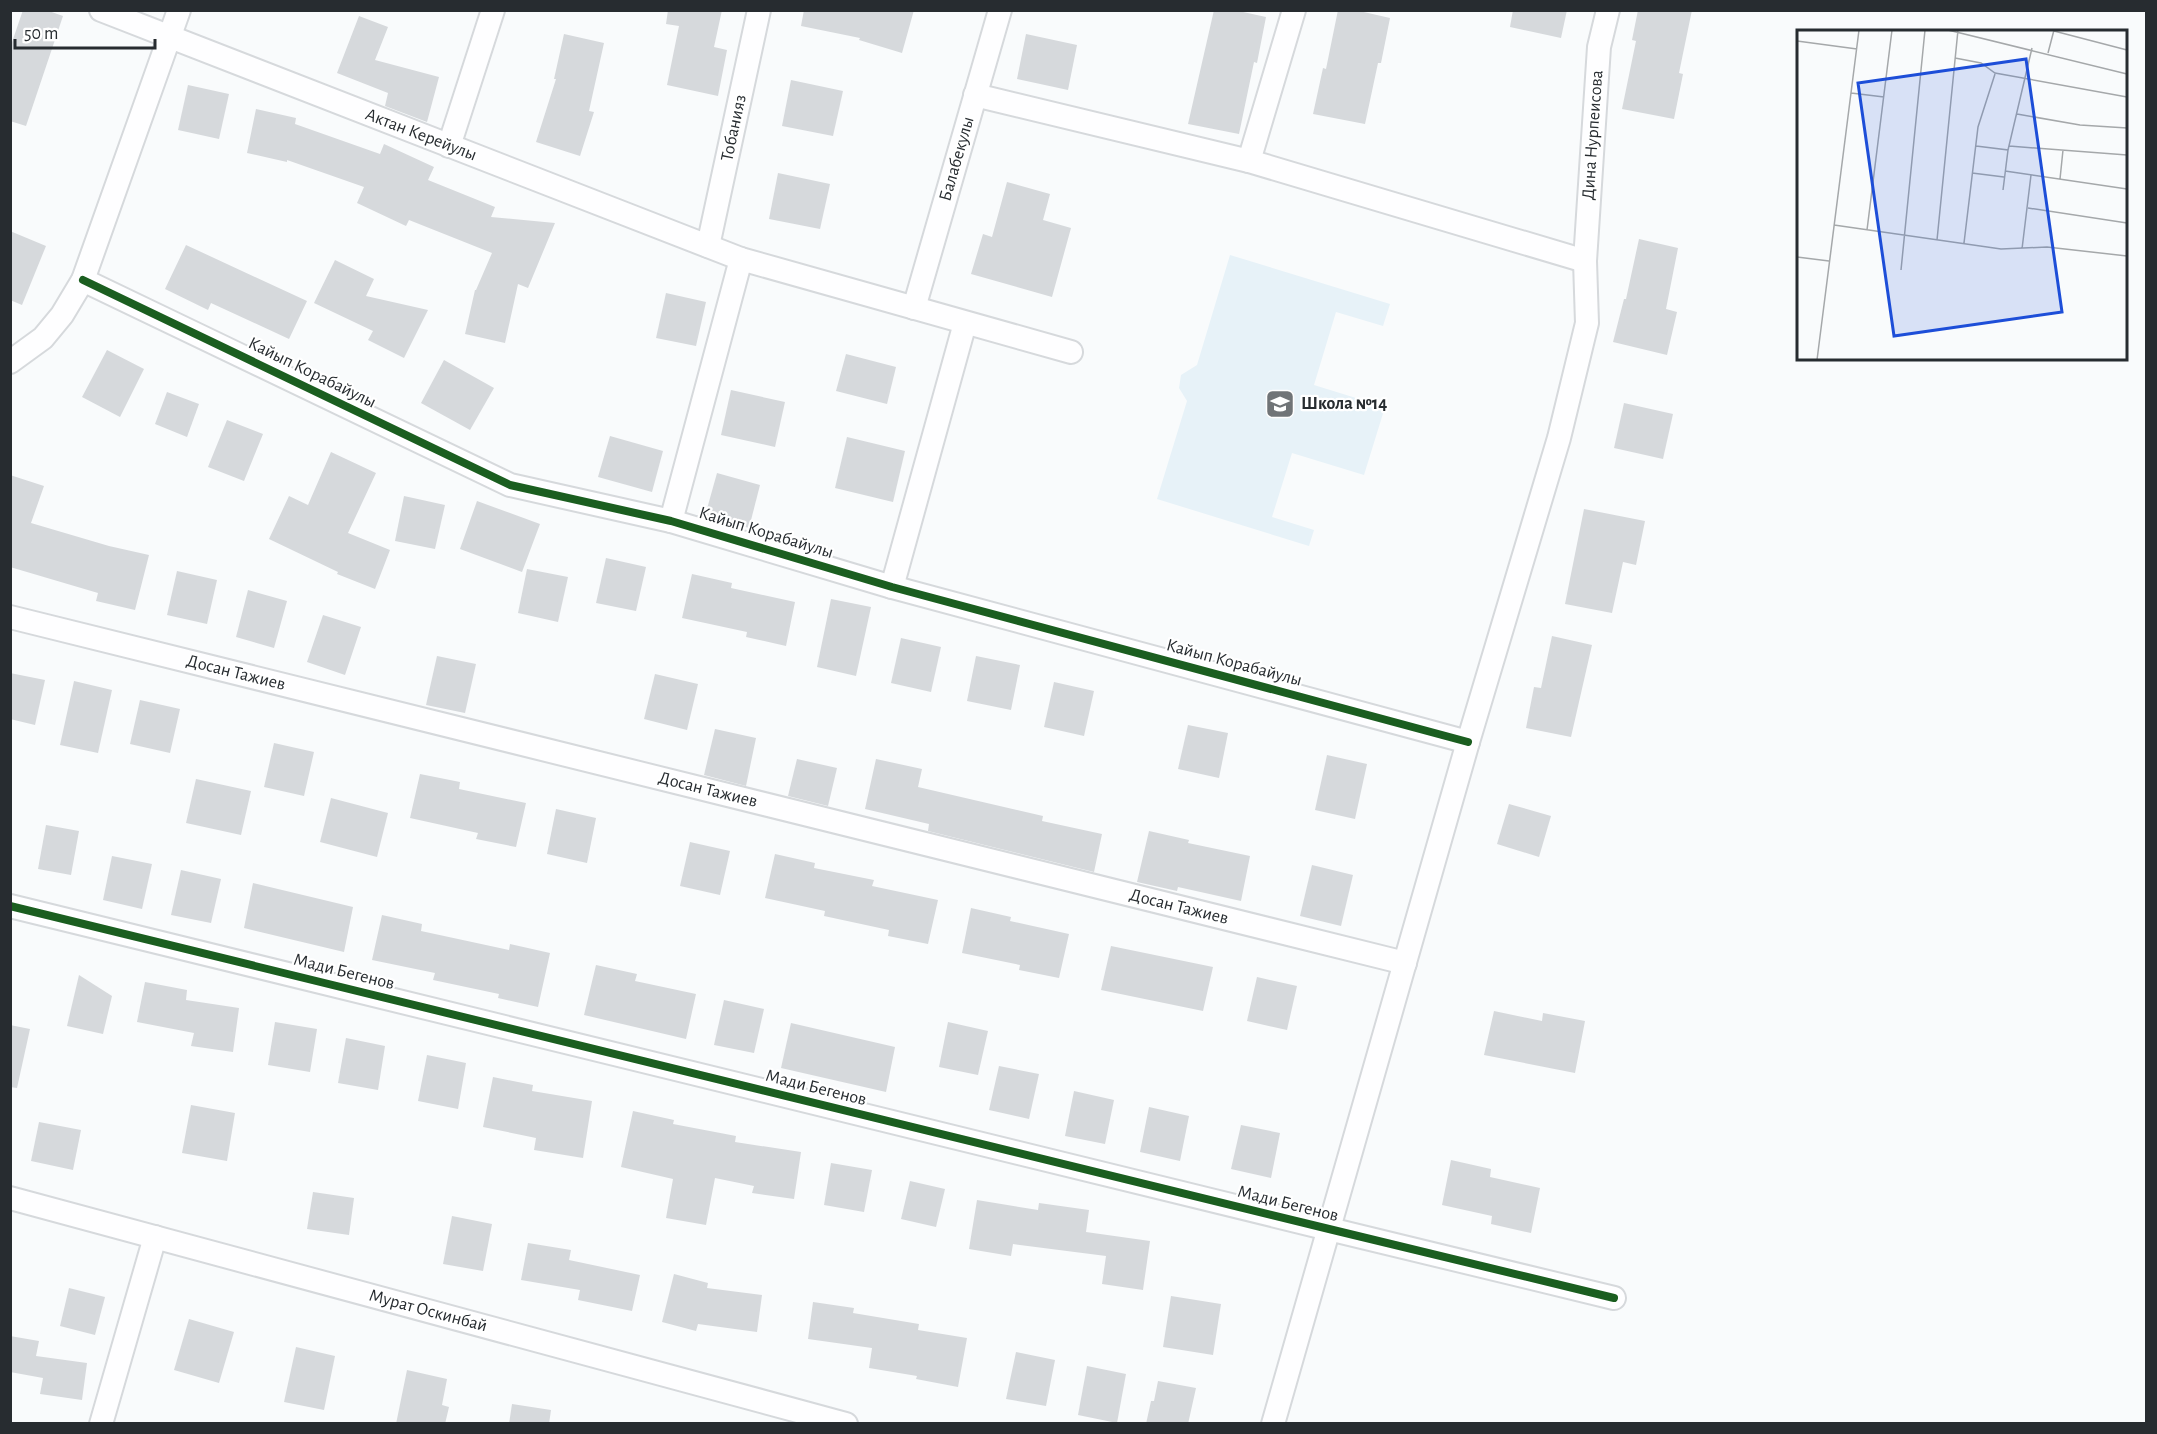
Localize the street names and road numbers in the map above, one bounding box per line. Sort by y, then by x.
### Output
street label: Дина Нурпеисова [1579,69,1607,201]
street label: Тобанияз [717,93,750,163]
street label: Актан Керейулы [363,106,479,164]
street label: Балабекулы [935,114,978,203]
street label: Кайып Корабайулы [245,333,379,412]
street label: Кайып Корабайулы [696,503,836,562]
street label: Кайып Корабайулы [1164,635,1304,690]
street label: Досан Тажиев [185,652,287,694]
street label: Досан Тажиев [657,769,759,811]
street label: Досан Тажиев [1128,886,1230,928]
street label: Мади Бегенов [292,951,396,993]
street label: Мади Бегенов [764,1067,868,1109]
street label: Мади Бегенов [1236,1183,1340,1225]
street label: Мурат Оскинбай [367,1286,489,1335]

